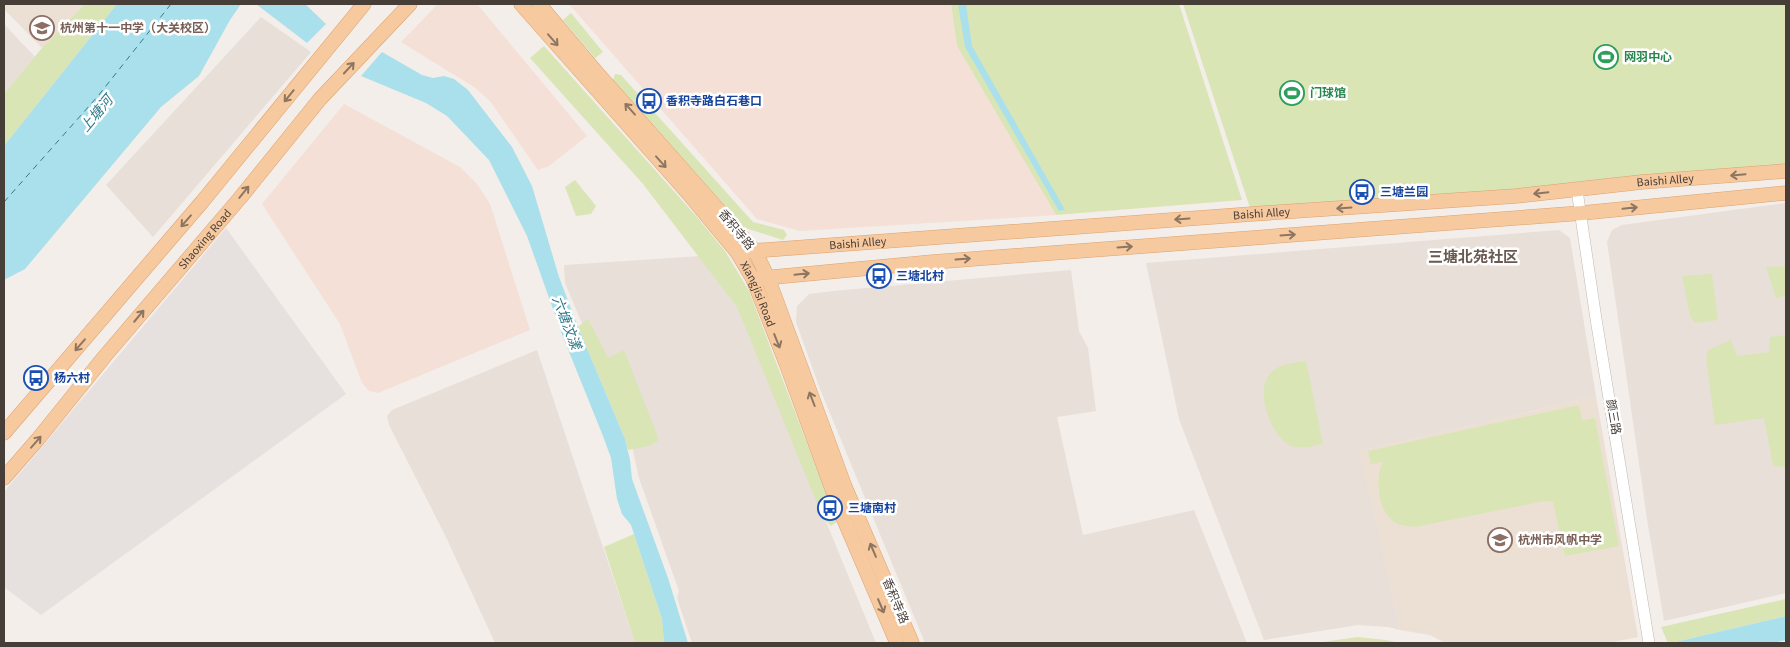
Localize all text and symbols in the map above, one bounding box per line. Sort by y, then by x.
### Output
school or university icon: 杭州第十一中学（大关校区） [29,15,55,41]
place label: 杭州第十一中学（大关校区） [60,20,216,37]
one-way arrow [547,34,559,47]
sports icon: 网羽中心 [1593,44,1619,70]
place label: 网羽中心 [1624,49,1672,66]
one-way arrow [343,62,355,74]
sports icon: 门球馆 [1279,80,1305,106]
place label: 门球馆 [1310,85,1346,102]
bus stop icon: 香积寺路白石巷口 [636,88,662,114]
water label: 上塘河 [76,89,120,137]
one-way arrow [283,89,294,102]
place label: 香积寺路白石巷口 [666,93,762,110]
one-way arrow [624,103,636,116]
one-way arrow [655,155,667,168]
street label: Baishi Alley [1636,170,1695,191]
one-way arrow [1730,170,1746,179]
bus stop icon: 三塘兰园 [1349,179,1375,205]
place label: 三塘兰园 [1380,184,1428,201]
one-way arrow [239,186,250,199]
one-way arrow [1533,188,1549,198]
street label: Baishi Alley [1232,203,1291,224]
one-way arrow [1336,203,1352,212]
one-way arrow [1622,203,1638,213]
street label: Shaoxing Road [174,205,235,273]
street label: 香积寺路 [714,206,758,254]
one-way arrow [1174,214,1190,224]
one-way arrow [180,215,191,228]
one-way arrow [1279,230,1295,239]
street label: Baishi Alley [828,232,887,254]
one-way arrow [1117,242,1133,252]
district label: 三塘北苑社区 [1428,247,1518,268]
one-way arrow [955,255,971,264]
street label: Xiangjisi Road [736,258,780,329]
bus stop icon: 三塘北村 [866,263,892,289]
place label: 三塘北村 [896,268,944,285]
one-way arrow [793,270,809,279]
water label: 六塘汶漾 [547,293,586,355]
one-way arrow [133,310,144,323]
one-way arrow [773,333,783,348]
one-way arrow [74,338,86,351]
bus stop icon: 杨六村 [23,365,49,391]
place label: 杨六村 [54,370,90,387]
one-way arrow [807,392,816,408]
street label: 颜三路 [1602,398,1624,436]
one-way arrow [30,435,41,448]
bus stop icon: 三塘南村 [817,495,843,521]
place label: 三塘南村 [848,500,896,517]
school or university icon: 杭州市风帆中学 [1487,527,1513,553]
place label: 杭州市风帆中学 [1518,532,1602,549]
one-way arrow [867,543,877,558]
street label: 香积寺路 [878,576,912,626]
one-way arrow [877,598,887,613]

